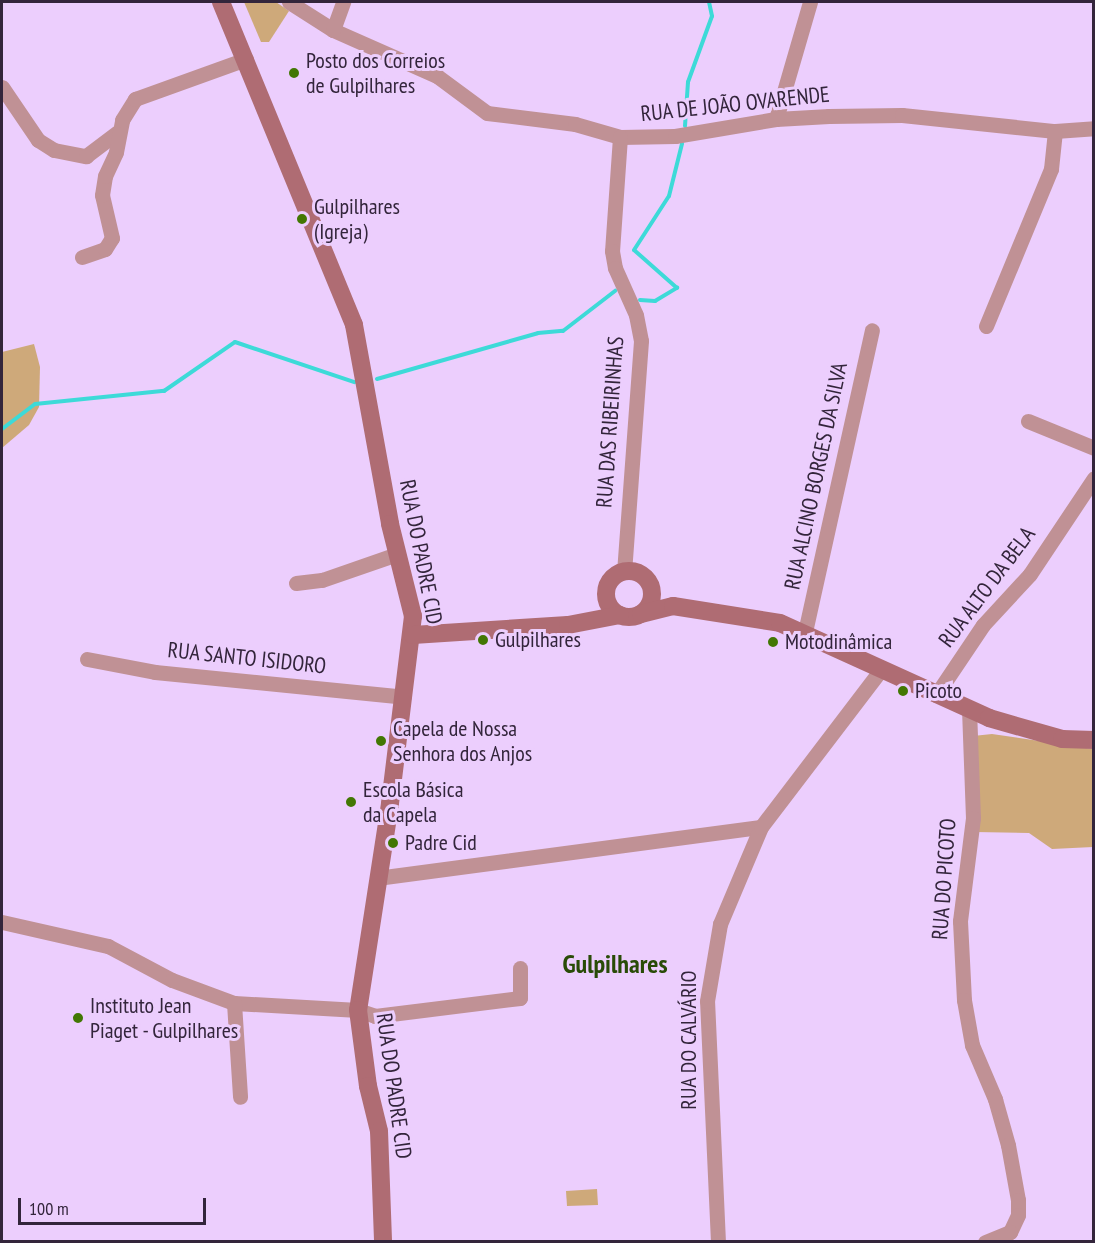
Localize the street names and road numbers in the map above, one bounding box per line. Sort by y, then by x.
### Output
street label: RUA DE JOÃO OVARENDE [639,81,831,127]
street label: RUA DAS RIBEIRINHAS [591,335,629,509]
street label: RUA ALCINO BORGES DA SILVA [779,359,853,593]
street label: RUA DO PADRE CID [394,477,448,627]
street label: RUA ALTO DA BELA [933,521,1041,653]
street label: RUA SANTO ISIDORO [166,637,328,679]
street label: RUA DO PICOTO [927,817,961,941]
street label: RUA DO CALVÁRIO [676,970,702,1110]
street label: RUA DO PADRE CID [371,1011,417,1161]

